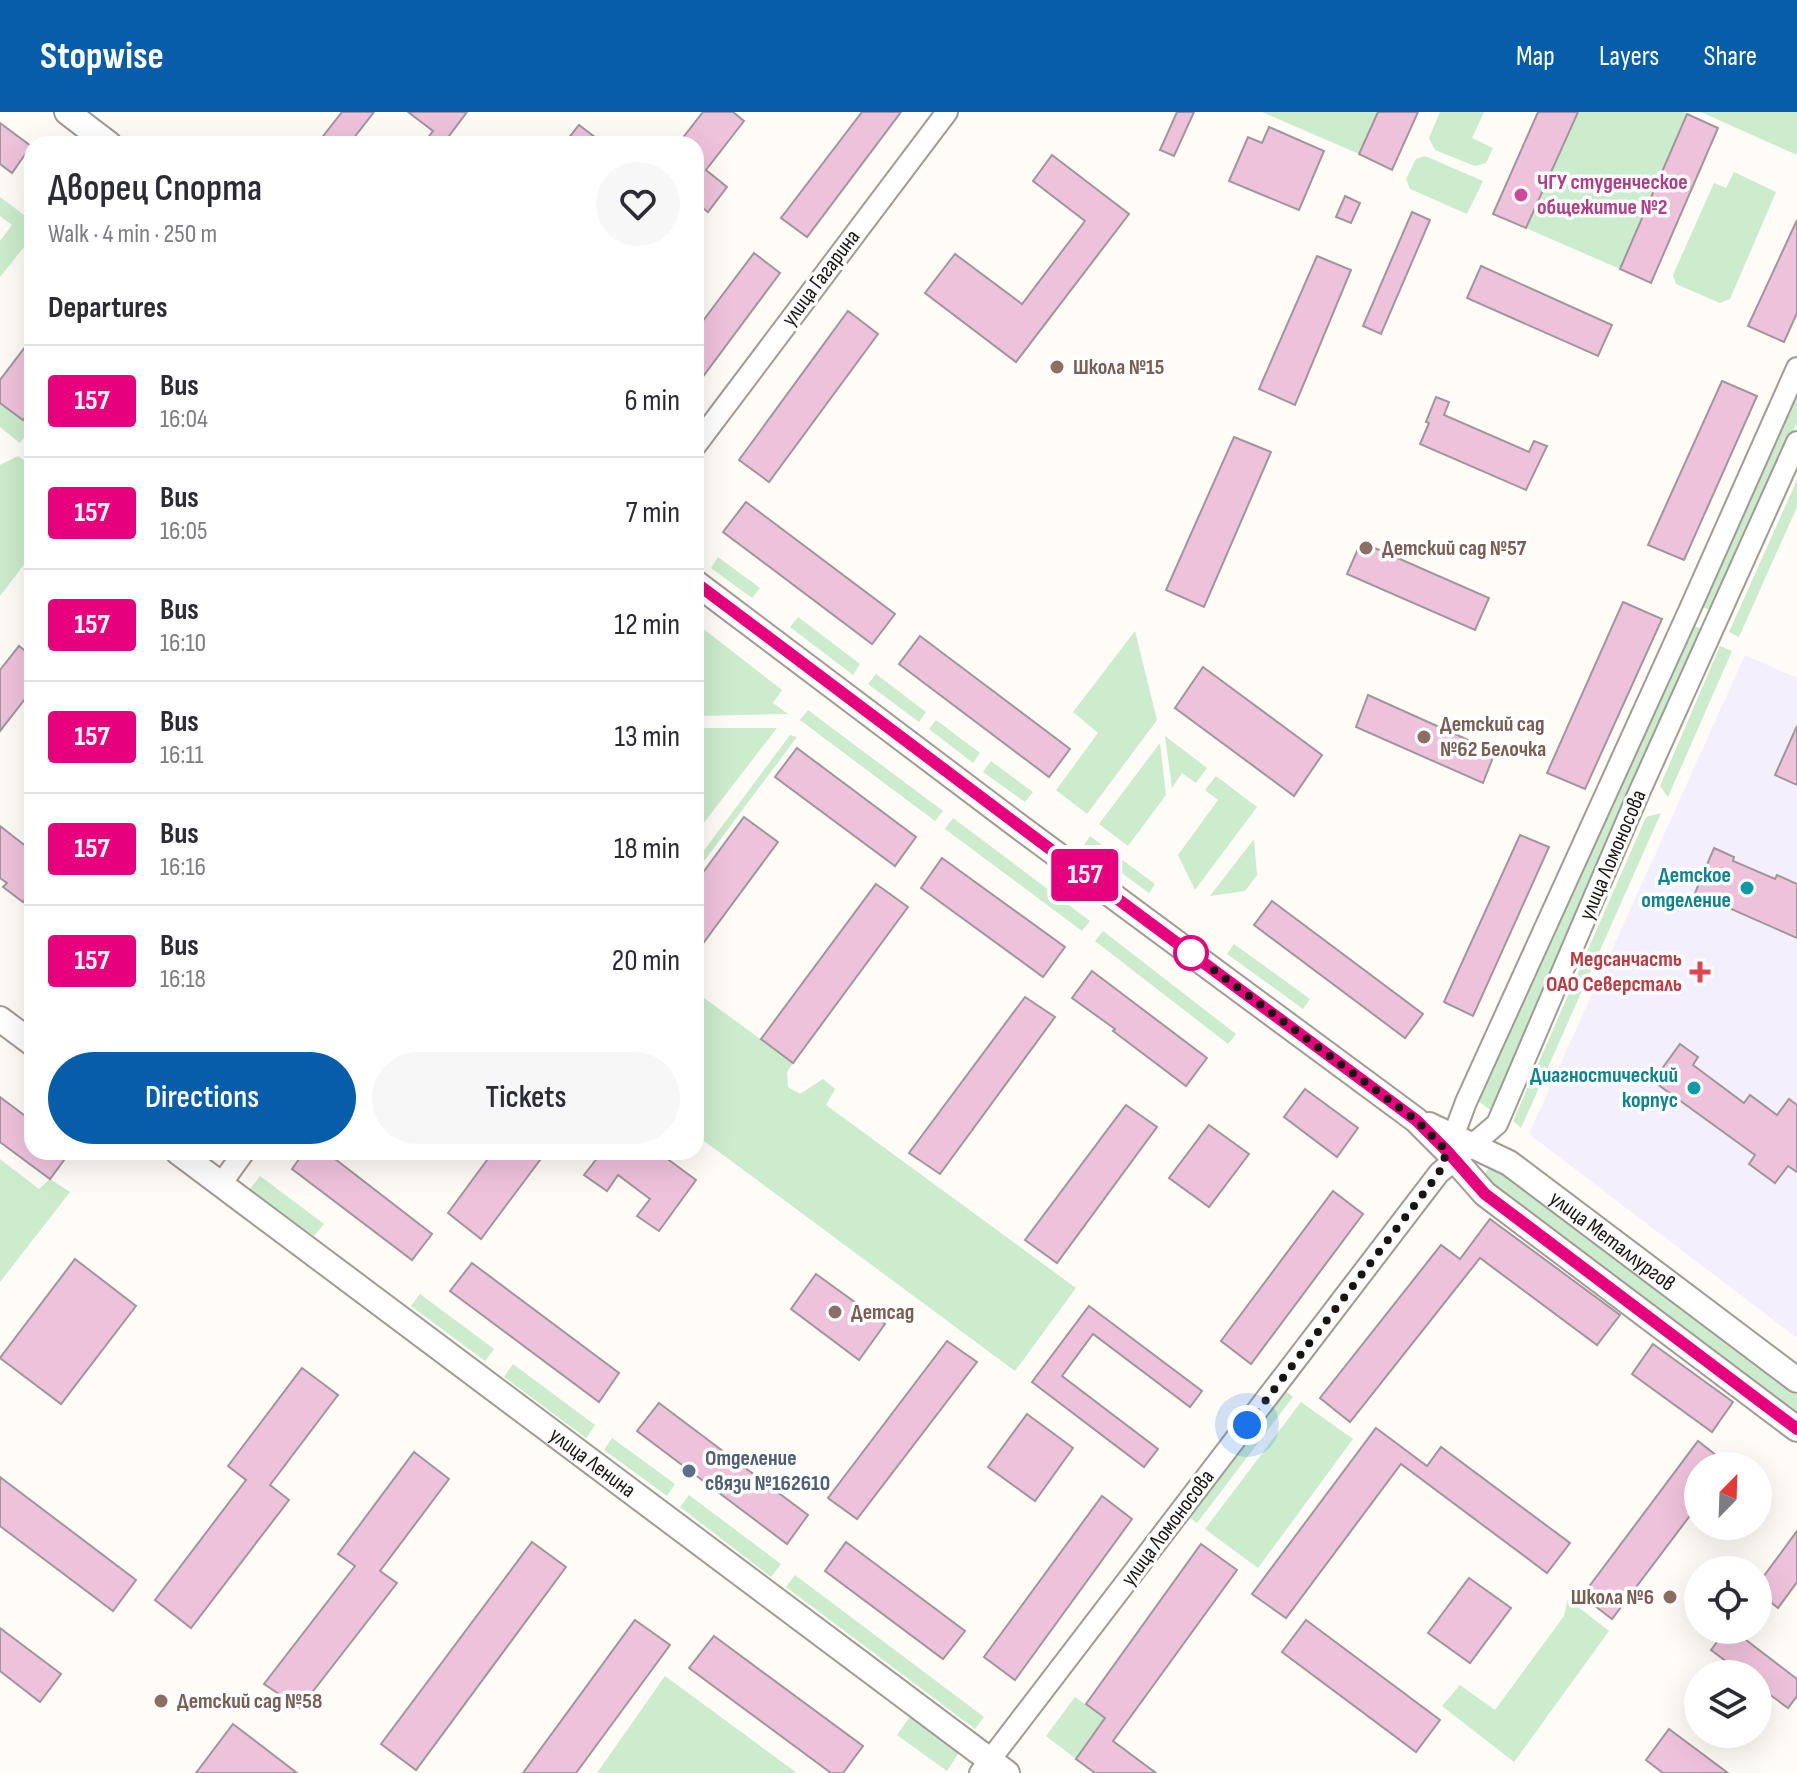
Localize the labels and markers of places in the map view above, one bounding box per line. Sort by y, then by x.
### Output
place label: ЧГУ студенческое общежитие №2 [1537,169,1688,221]
marker: ЧГУ студенческое общежитие №2 [1512,186,1530,204]
place label: Школа №15 [1073,354,1164,381]
marker: Школа №15 [1048,358,1066,376]
place label: Детский сад №57 [1382,535,1527,562]
marker: Детский сад №57 [1357,539,1375,557]
place label: Детский сад №62 Белочка [1440,711,1546,763]
marker: Детский сад №62 Белочка [1415,728,1433,746]
place label: Детское отделение [1641,862,1731,914]
marker: Детское отделение [1738,879,1756,897]
unlabelled marker [1174,936,1208,970]
place label: Медсанчасть ОАО Северсталь [1546,946,1682,998]
marker: Медсанчасть ОАО Северсталь [1689,961,1711,983]
place label: Диагностический корпус [1530,1062,1678,1114]
marker: Диагностический корпус [1685,1079,1703,1097]
place label: Детсад [851,1299,914,1326]
marker: Детсад [826,1303,844,1321]
place label: Отделение связи №162610 [705,1445,830,1497]
marker: Отделение связи №162610 [680,1462,698,1480]
place label: Школа №6 [1571,1584,1654,1611]
marker: Школа №6 [1661,1588,1679,1606]
place label: Детский сад №58 [177,1688,322,1715]
marker: Детский сад №58 [152,1692,170,1710]

